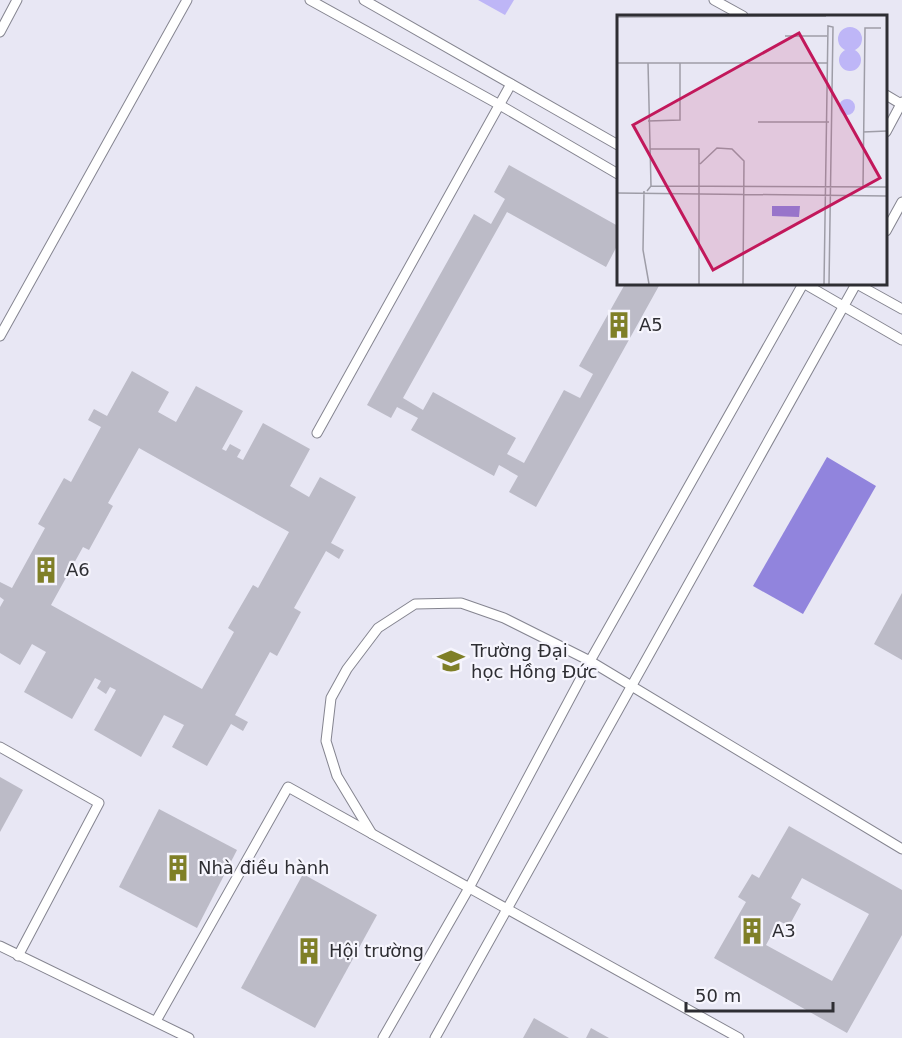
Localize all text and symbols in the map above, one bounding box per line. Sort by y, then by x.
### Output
inset map [617,15,887,285]
building icon: A5 [604,310,634,340]
place label: A5 [639,314,663,335]
building icon: A6 [31,555,61,585]
place label: A6 [66,559,90,580]
place label: Trường Đại học Hồng Đức [470,640,597,682]
school or university icon: Trường Đại học Hồng Đức [436,646,466,676]
building icon: Nhà điều hành [163,853,193,883]
place label: Nhà điều hành [198,857,330,878]
building icon: A3 [737,916,767,946]
place label: A3 [772,920,796,941]
building icon: Hội trường [294,936,324,966]
place label: Hội trường [329,940,424,961]
scale bar [686,975,833,1013]
text: 50 m [695,985,741,1006]

